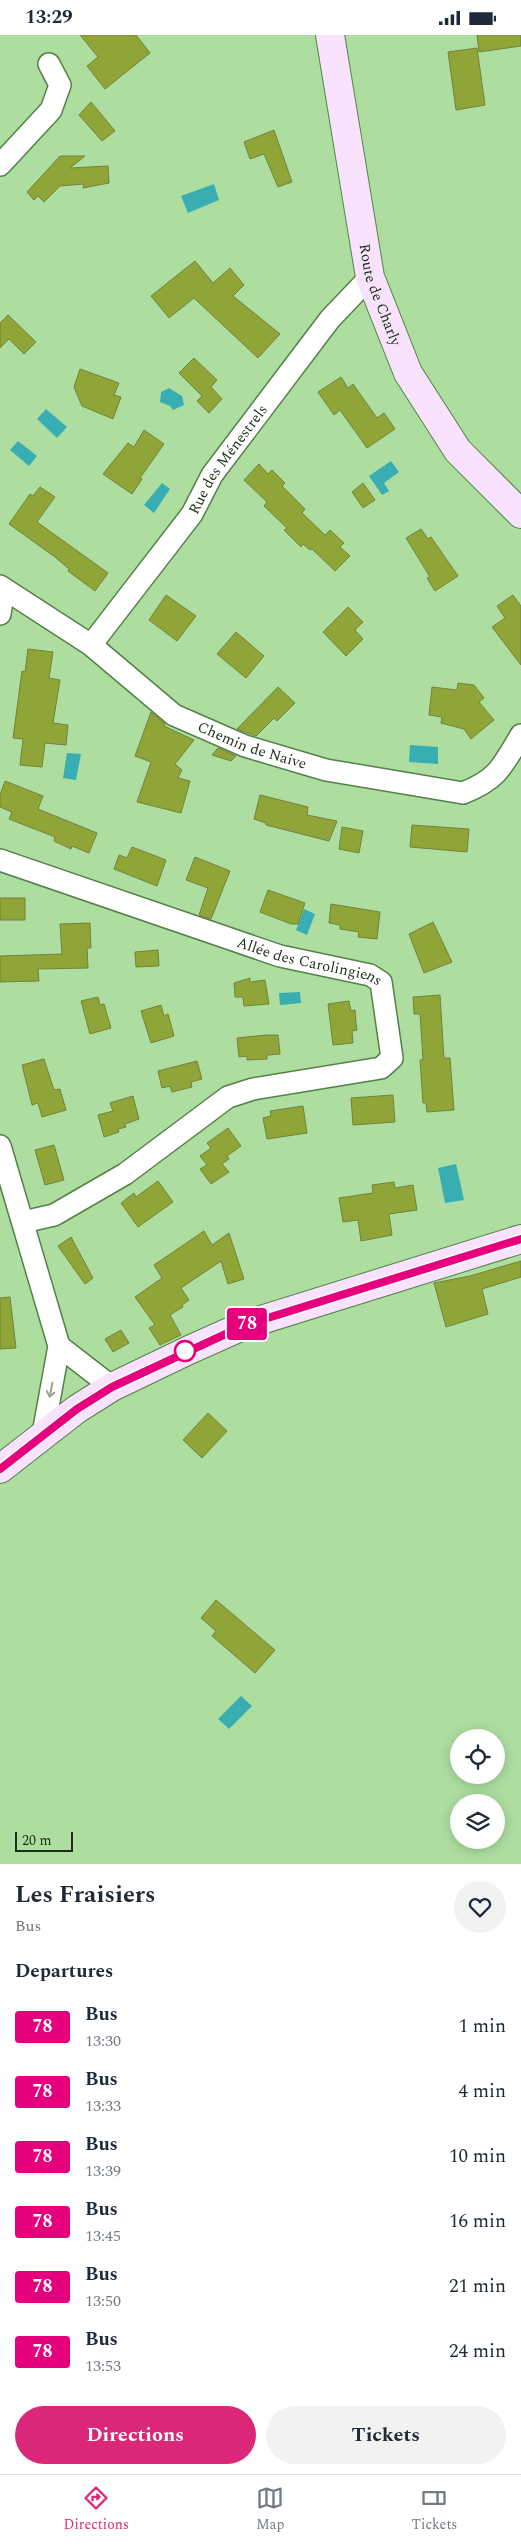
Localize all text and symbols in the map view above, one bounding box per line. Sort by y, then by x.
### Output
text: 13:29 [25,3,73,32]
street label: Route de Charly [353,242,407,350]
street label: Rue des Ménestrels [183,400,274,518]
street label: Chemin de Naive [194,716,309,776]
street label: Allée des Carolingiens [234,931,387,992]
line badge: 78 [224,1308,270,1340]
text: 78 [237,1310,257,1337]
unlabelled marker [174,1340,196,1362]
one-way arrow [46,1382,55,1398]
map controls [450,1729,505,1849]
button: locate [450,1729,505,1784]
button: layers [450,1794,505,1849]
scale bar [15,1829,72,1852]
text: 20 m [22,1830,52,1851]
text: Les Fraisiers [15,1877,156,1913]
button: heart [454,1881,506,1933]
text: Bus [15,1914,41,1938]
text: Departures [15,1957,113,1986]
text: Bus [85,2000,118,2029]
text: 1 min [458,2012,506,2041]
text: 78 [32,2013,53,2040]
text: 13:30 [85,2029,121,2053]
text: Bus [85,2065,118,2094]
text: 4 min [458,2077,506,2106]
text: 78 [32,2078,53,2105]
text: 13:33 [85,2094,121,2118]
text: Bus [85,2130,118,2159]
text: 10 min [449,2142,506,2171]
text: 78 [32,2143,53,2170]
text: 13:39 [85,2159,121,2183]
text: Bus [85,2195,118,2224]
text: 16 min [449,2207,506,2236]
text: 78 [32,2208,53,2235]
text: 13:45 [85,2224,121,2248]
text: Bus [85,2260,118,2289]
text: 21 min [449,2272,506,2301]
text: 78 [32,2273,53,2300]
text: 13:50 [85,2289,121,2313]
text: Bus [85,2325,118,2354]
text: 24 min [449,2337,506,2366]
text: 78 [32,2338,53,2365]
text: 13:53 [85,2354,121,2378]
button: Directions [15,2406,256,2464]
button: Tickets [266,2406,506,2464]
tab: Directions [64,2484,129,2535]
tab: Map [256,2484,284,2535]
tab: Tickets [412,2484,457,2535]

